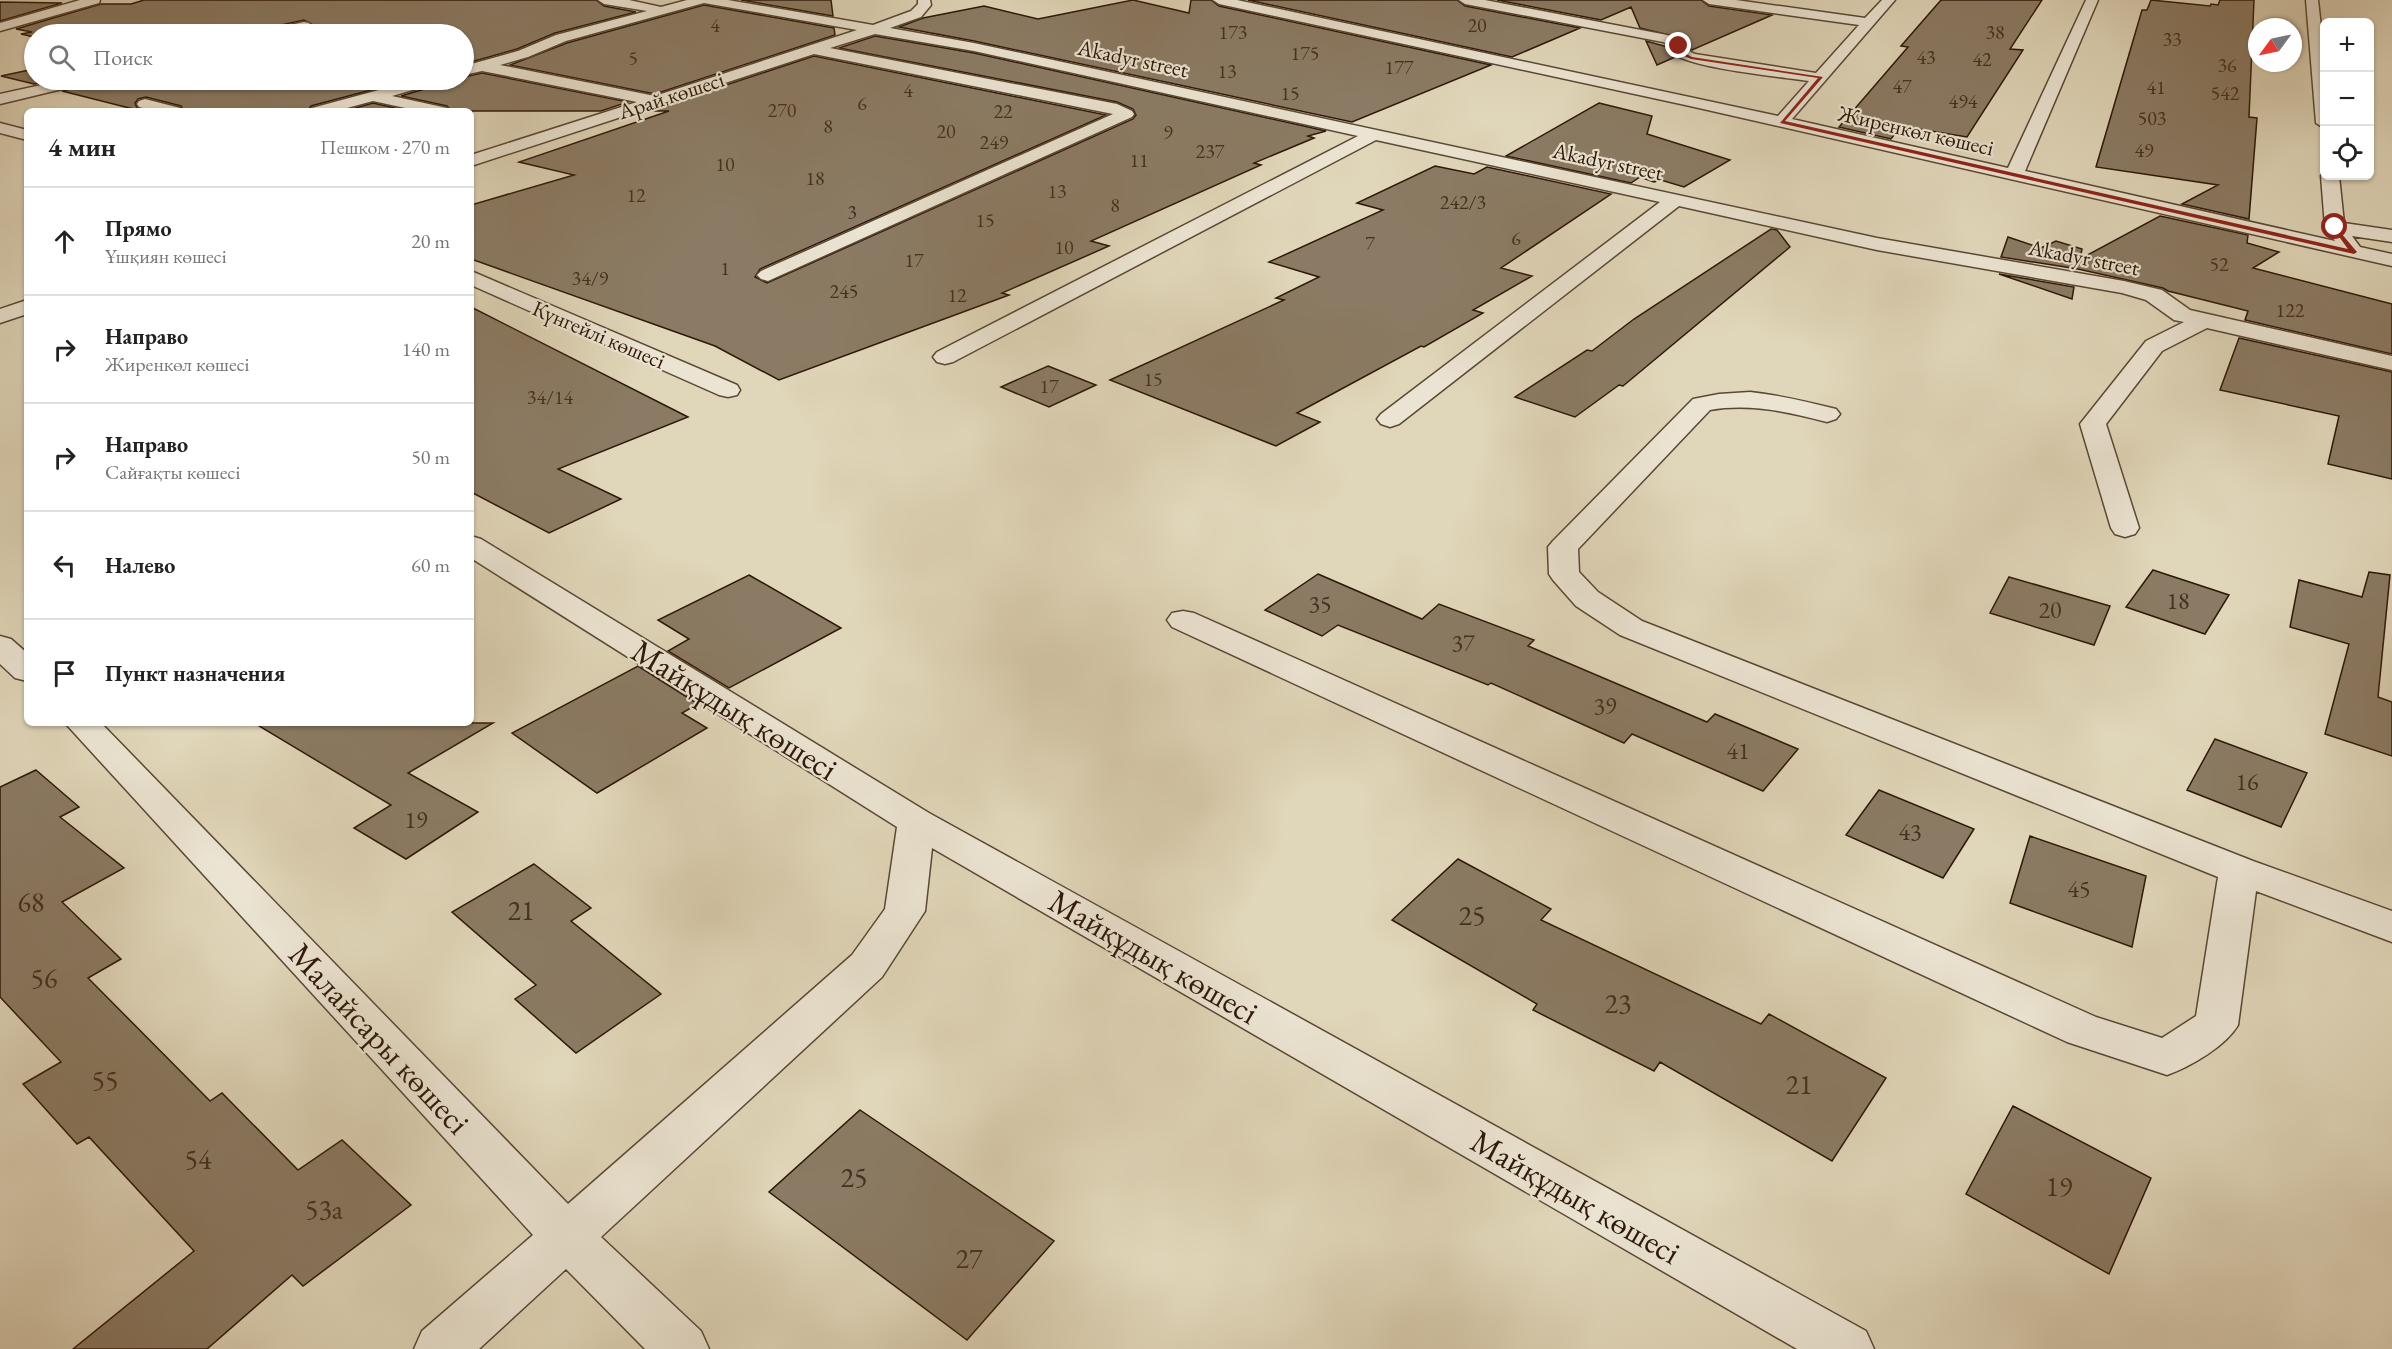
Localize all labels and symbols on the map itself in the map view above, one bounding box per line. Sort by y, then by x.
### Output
house number: 4 [710,12,720,38]
house number: 20 [1467,12,1487,38]
north arrow [2248,18,2302,72]
house number: 173 [1219,19,1247,45]
house number: 38 [1985,19,2005,45]
house number: 33 [2162,26,2182,52]
street label: Akadyr street [1074,32,1191,84]
route end [1665,32,1691,58]
house number: 175 [1291,40,1319,66]
house number: 43 [1916,44,1936,70]
house number: 5 [628,45,638,71]
house number: 42 [1972,46,1992,72]
house number: 36 [2217,52,2237,78]
house number: 177 [1385,54,1414,80]
house number: 13 [1217,58,1237,84]
street label: Арай көшесі [613,65,728,127]
house number: 47 [1892,73,1912,99]
house number: 41 [2146,74,2166,100]
house number: 4 [903,77,913,103]
house number: 15 [1280,80,1300,106]
house number: 542 [2211,80,2240,106]
house number: 494 [1949,88,1978,114]
house number: 6 [857,90,867,116]
house number: 270 [768,97,797,123]
house number: 22 [993,98,1013,124]
street label: Жиренкөл көшесі [1834,98,1997,162]
house number: 503 [2138,105,2166,131]
house number: 8 [823,113,833,139]
house number: 20 [936,118,956,144]
house number: 9 [1163,119,1173,145]
house number: 249 [980,129,1009,155]
street label: Akadyr street [1549,135,1666,187]
house number: 49 [2134,137,2154,163]
house number: 237 [1196,138,1225,164]
house number: 11 [1129,147,1149,173]
house number: 10 [715,151,735,177]
house number: 18 [805,165,825,191]
house number: 13 [1047,178,1067,204]
house number: 12 [626,182,646,208]
house number: 242/3 [1440,189,1486,215]
house number: 8 [1110,192,1120,218]
house number: 3 [847,199,857,225]
house number: 15 [975,207,995,233]
route start [2321,213,2347,239]
house number: 6 [1511,225,1521,251]
house number: 7 [1365,230,1375,256]
street label: Akadyr street [2025,232,2142,282]
house number: 10 [1054,234,1074,260]
house number: 17 [904,247,924,273]
house number: 52 [2209,251,2229,277]
house number: 1 [720,255,730,281]
house number: 34/9 [572,265,609,291]
house number: 245 [830,278,858,304]
house number: 12 [947,282,967,308]
street label: Күнгейлі көшесі [528,293,670,375]
house number: 122 [2276,297,2305,323]
house number: 15 [1143,366,1163,392]
house number: 17 [1039,373,1059,399]
house number: 34/14 [527,384,574,410]
house number: 18 [2166,585,2190,616]
house number: 35 [1308,588,1332,619]
house number: 20 [2038,594,2062,625]
house number: 37 [1451,627,1475,658]
street label: Майқұдық көшесі [624,629,846,790]
house number: 39 [1593,690,1617,721]
house number: 41 [1726,735,1750,766]
house number: 16 [2235,766,2259,797]
house number: 19 [404,804,428,835]
house number: 43 [1898,816,1922,847]
house number: 45 [2067,873,2091,904]
street label: Майқұдық көшесі [1041,879,1266,1034]
house number: 68 [18,884,44,920]
house number: 21 [508,892,534,928]
house number: 25 [1459,897,1485,933]
street label: Малайсары көшесі [280,933,480,1143]
house number: 56 [31,960,57,996]
house number: 23 [1605,985,1631,1021]
house number: 55 [92,1062,118,1098]
house number: 21 [1786,1066,1812,1102]
street label: Майқұдық көшесі [1463,1119,1688,1274]
house number: 54 [185,1141,212,1177]
house number: 25 [841,1159,867,1195]
house number: 19 [2046,1168,2072,1204]
house number: 53а [305,1191,344,1227]
house number: 27 [956,1240,983,1276]

